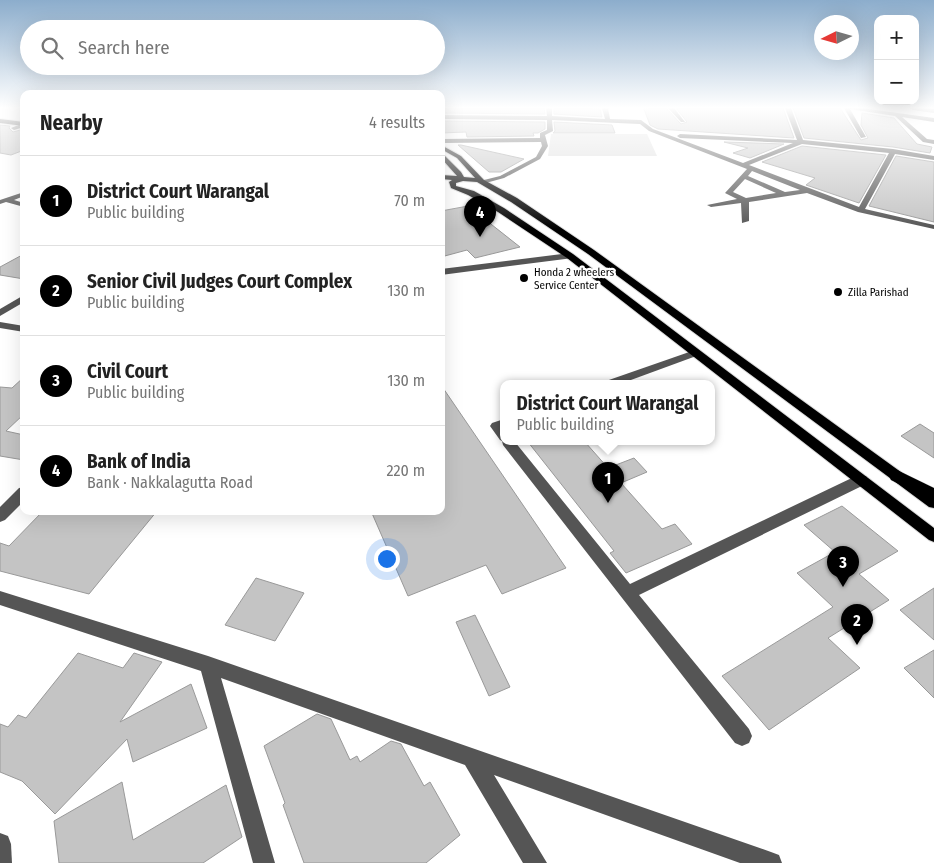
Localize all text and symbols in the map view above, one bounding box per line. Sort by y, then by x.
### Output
north arrow [814,15,859,60]
map controls [874,15,919,105]
button: + [874,15,919,60]
search box [20,20,445,75]
icon: search [38,34,66,62]
text: Search here [78,36,170,59]
button: − [874,60,919,105]
text: Nearby [40,110,102,136]
text: 4 results [369,113,425,132]
text: District Court Warangal [87,180,269,203]
text: 1 [53,191,59,210]
text: 70 m [394,191,425,210]
pin: 4 [464,196,496,237]
text: Public building [87,203,184,222]
place label: Honda 2 wheelers Service Center [534,266,614,292]
text: Senior Civil Judges Court Complex [87,270,352,293]
marker: Honda 2 wheelers Service Center [518,272,530,284]
text: 2 [52,281,60,300]
text: 130 m [387,281,425,300]
marker: Zilla Parishad [832,286,844,298]
place label: Zilla Parishad [848,286,909,299]
text: Public building [87,293,184,312]
text: Civil Court [87,360,168,383]
text: 3 [52,371,60,390]
text: 130 m [387,371,425,390]
popup [500,380,715,445]
text: Public building [87,383,184,402]
text: District Court Warangal [516,392,699,415]
text: Public building [516,415,614,434]
text: Bank of India [87,450,191,473]
text: 4 [52,461,60,480]
text: 220 m [386,461,425,480]
pin: 1 [592,462,624,503]
text: Bank · Nakkalagutta Road [87,473,253,492]
your location [374,546,400,572]
pin: 3 [827,546,859,587]
pin: 2 [841,604,873,645]

